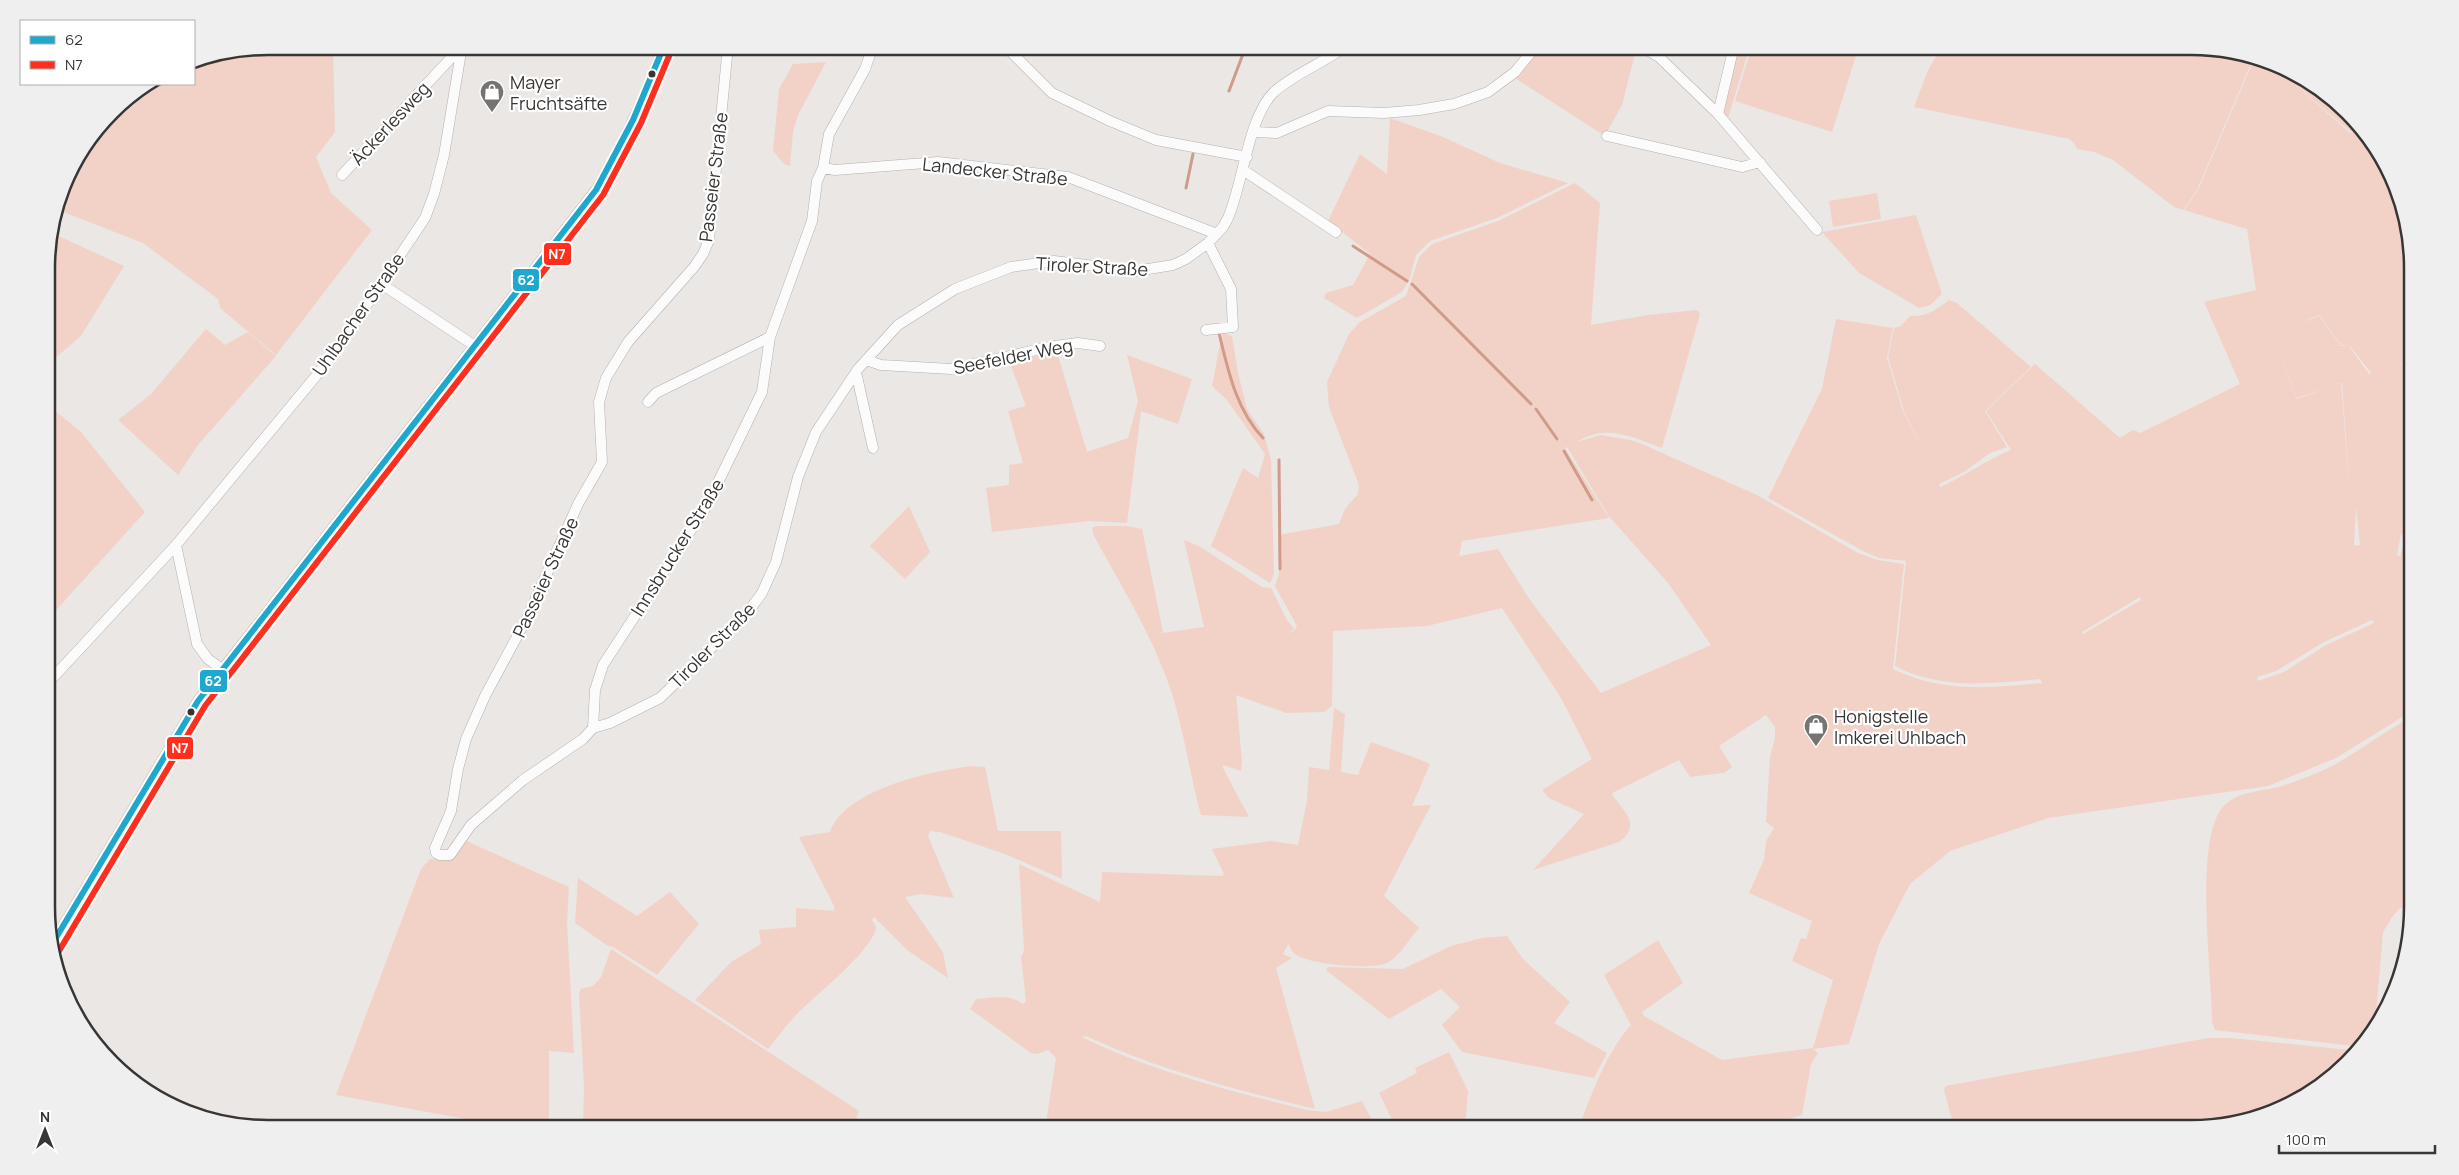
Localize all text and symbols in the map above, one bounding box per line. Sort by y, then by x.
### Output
legend [20,20,195,85]
text: 62 [65,29,83,50]
text: N7 [65,54,83,75]
unlabelled marker [647,69,657,79]
place label: Mayer Fruchtsäfte [510,70,607,115]
street label: Äckerlesweg [345,76,435,170]
shop icon: Mayer Fruchtsäfte [479,79,505,113]
street label: Passeier Straße [693,111,733,243]
street label: Landecker Straße [921,151,1069,191]
line badge: N7 [543,242,572,266]
text: N7 [548,244,566,263]
street label: Uhlbacher Straße [307,248,409,380]
street label: Tiroler Straße [1035,251,1149,281]
line badge: 62 [512,268,540,292]
text: 62 [517,270,535,289]
street label: Seefelder Weg [951,333,1075,379]
street label: Innsbrucker Straße [625,474,729,620]
street label: Passeier Straße [507,513,583,641]
street label: Tiroler Straße [664,597,760,693]
line badge: 62 [199,669,228,693]
text: 62 [204,671,222,690]
place label: Honigstelle Imkerei Uhlbach [1834,704,1966,749]
unlabelled marker [186,707,196,717]
shop icon: Honigstelle Imkerei Uhlbach [1803,713,1829,747]
line badge: N7 [166,736,194,760]
text: N7 [171,738,189,757]
north arrow [20,1105,70,1155]
text: N [40,1107,50,1126]
scale bar [2279,1122,2435,1154]
text: 100 m [2286,1129,2326,1150]

